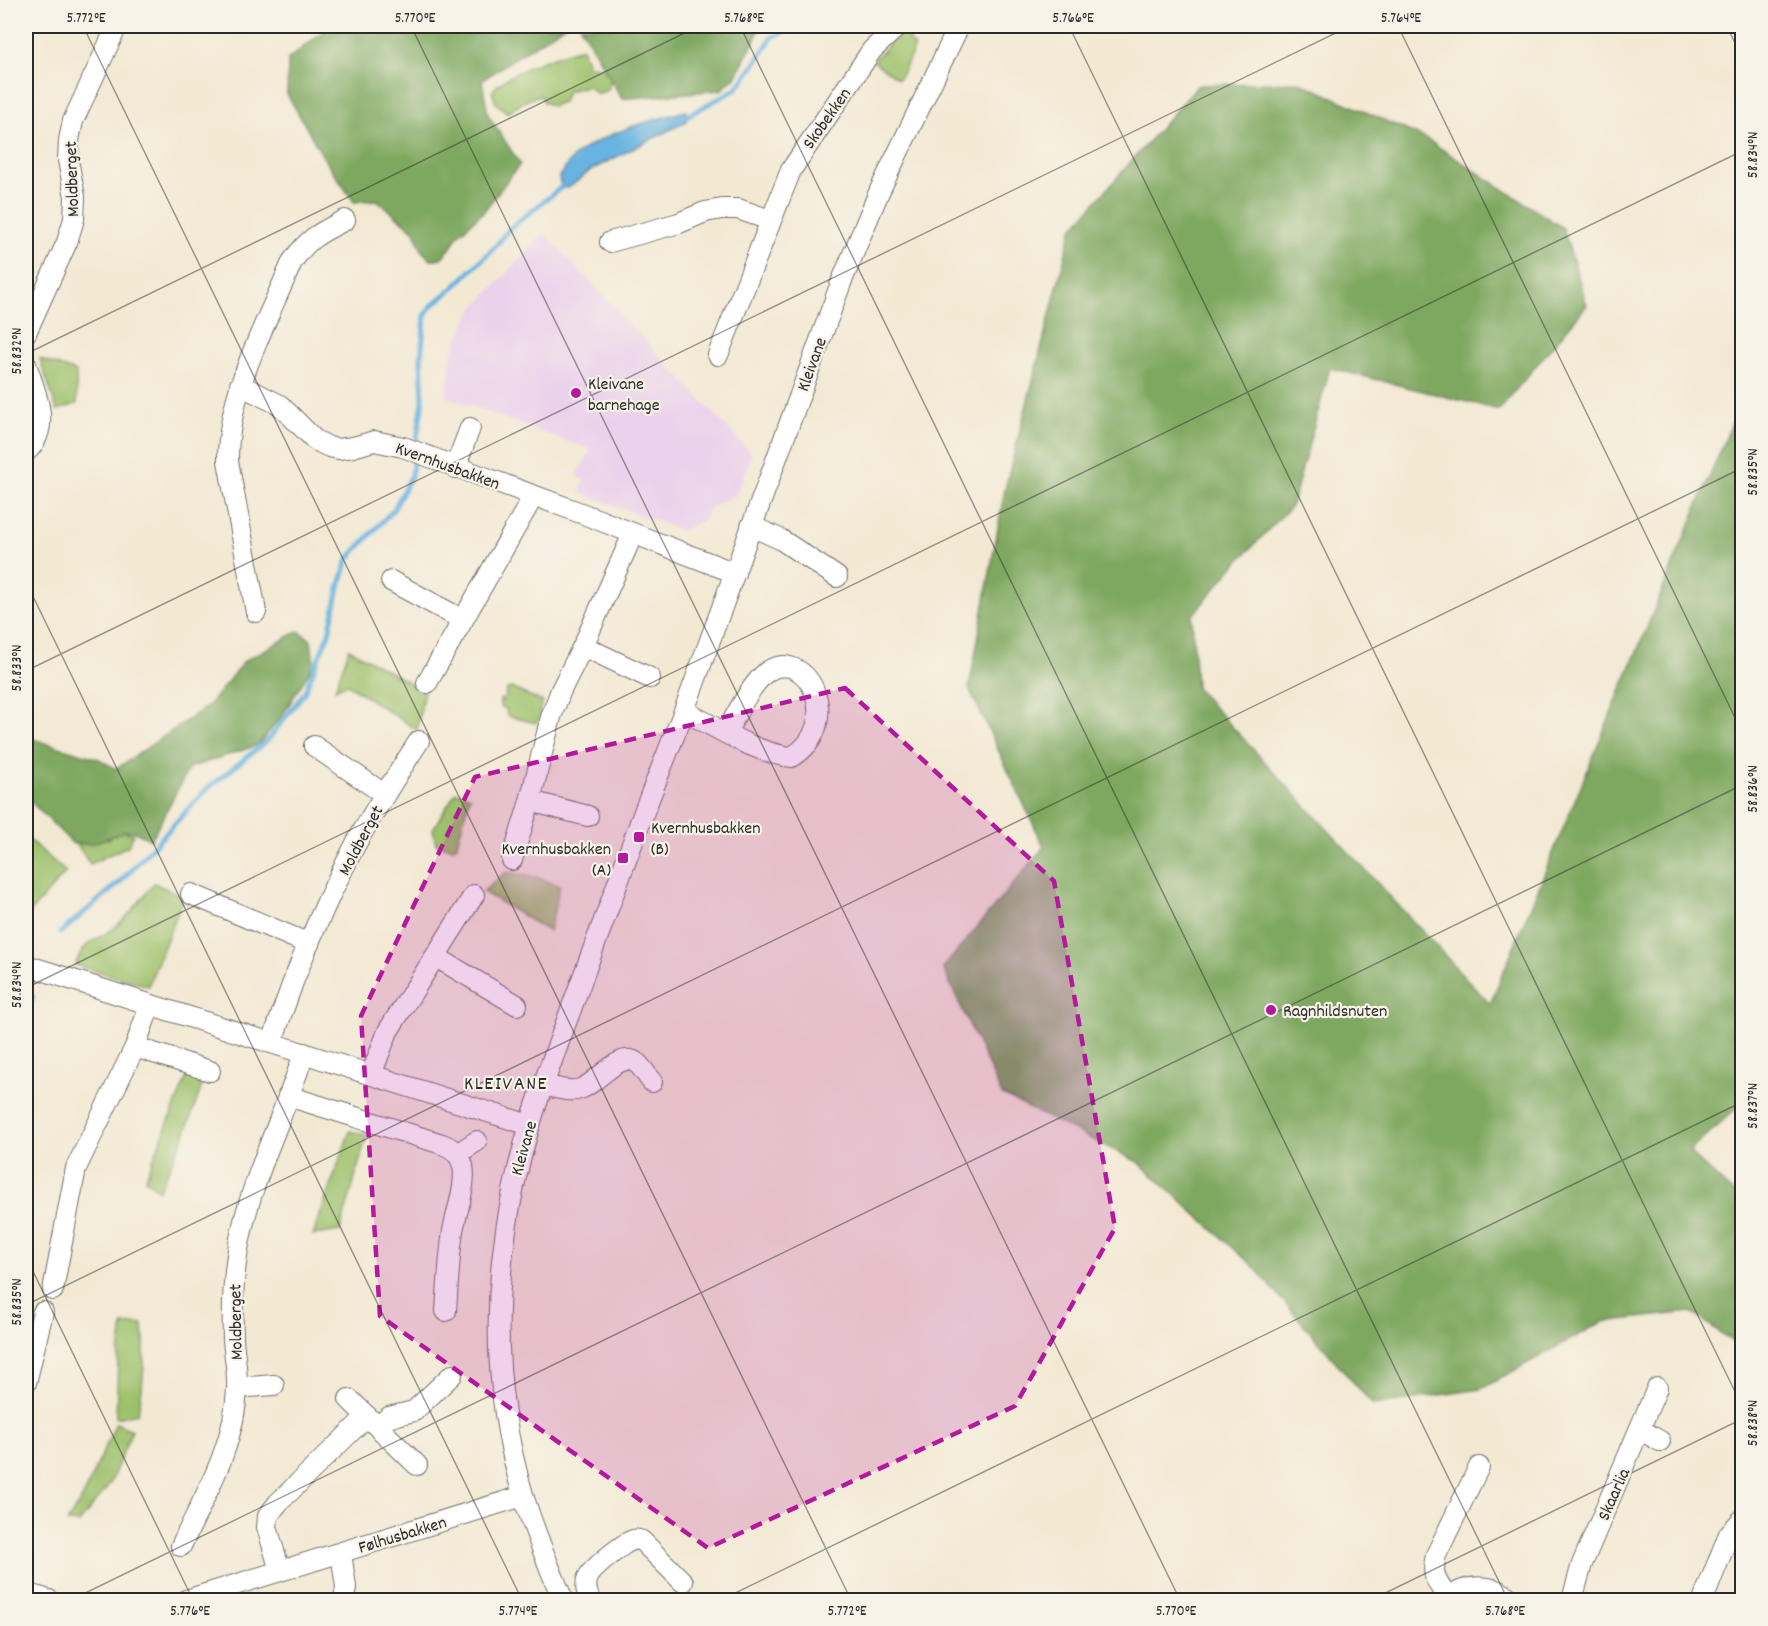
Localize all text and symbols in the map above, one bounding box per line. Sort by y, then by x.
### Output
text: 5.772°E [66,8,106,30]
text: 5.770°E [395,8,436,30]
text: 5.768°E [724,8,764,30]
text: 5.766°E [1052,8,1094,30]
text: 5.764°E [1381,8,1421,30]
street label: Skobekken [798,84,858,155]
text: 58.834°N [1743,132,1765,178]
street label: Moldberget [60,140,87,217]
text: 58.832°N [7,328,29,374]
street label: Kleivane [792,334,835,395]
place label: Kleivane barnehage [588,373,660,419]
marker: Kleivane barnehage [569,386,583,400]
street label: Kvernhusbakken [391,437,503,498]
text: 58.835°N [1743,448,1765,496]
text: 58.833°N [7,644,29,692]
text: 58.836°N [1743,765,1765,813]
street label: Moldberget [333,801,391,881]
place label: Kvernhusbakken (B) [651,817,761,863]
marker: Kvernhusbakken (B) [632,830,646,844]
place label: Kvernhusbakken (A) [501,838,611,884]
marker: Kvernhusbakken (A) [616,851,630,865]
text: 58.834°N [7,962,29,1008]
place label: Ragnhildsnuten [1283,1000,1387,1025]
marker: Ragnhildsnuten [1264,1003,1278,1017]
district label: KLEIVANE [464,1071,548,1099]
text: 58.837°N [1743,1083,1765,1129]
street label: Kleivane [506,1118,545,1179]
text: 58.835°N [7,1278,29,1326]
street label: Moldberget [224,1283,251,1360]
text: 58.838°N [1743,1400,1765,1446]
street label: Skaarlia [1593,1464,1638,1525]
street label: Følhusbakken [355,1511,450,1562]
text: 5.776°E [170,1601,210,1623]
text: 5.774°E [499,1601,538,1623]
text: 5.772°E [827,1601,867,1623]
text: 5.770°E [1156,1601,1197,1623]
text: 5.768°E [1485,1601,1525,1623]

